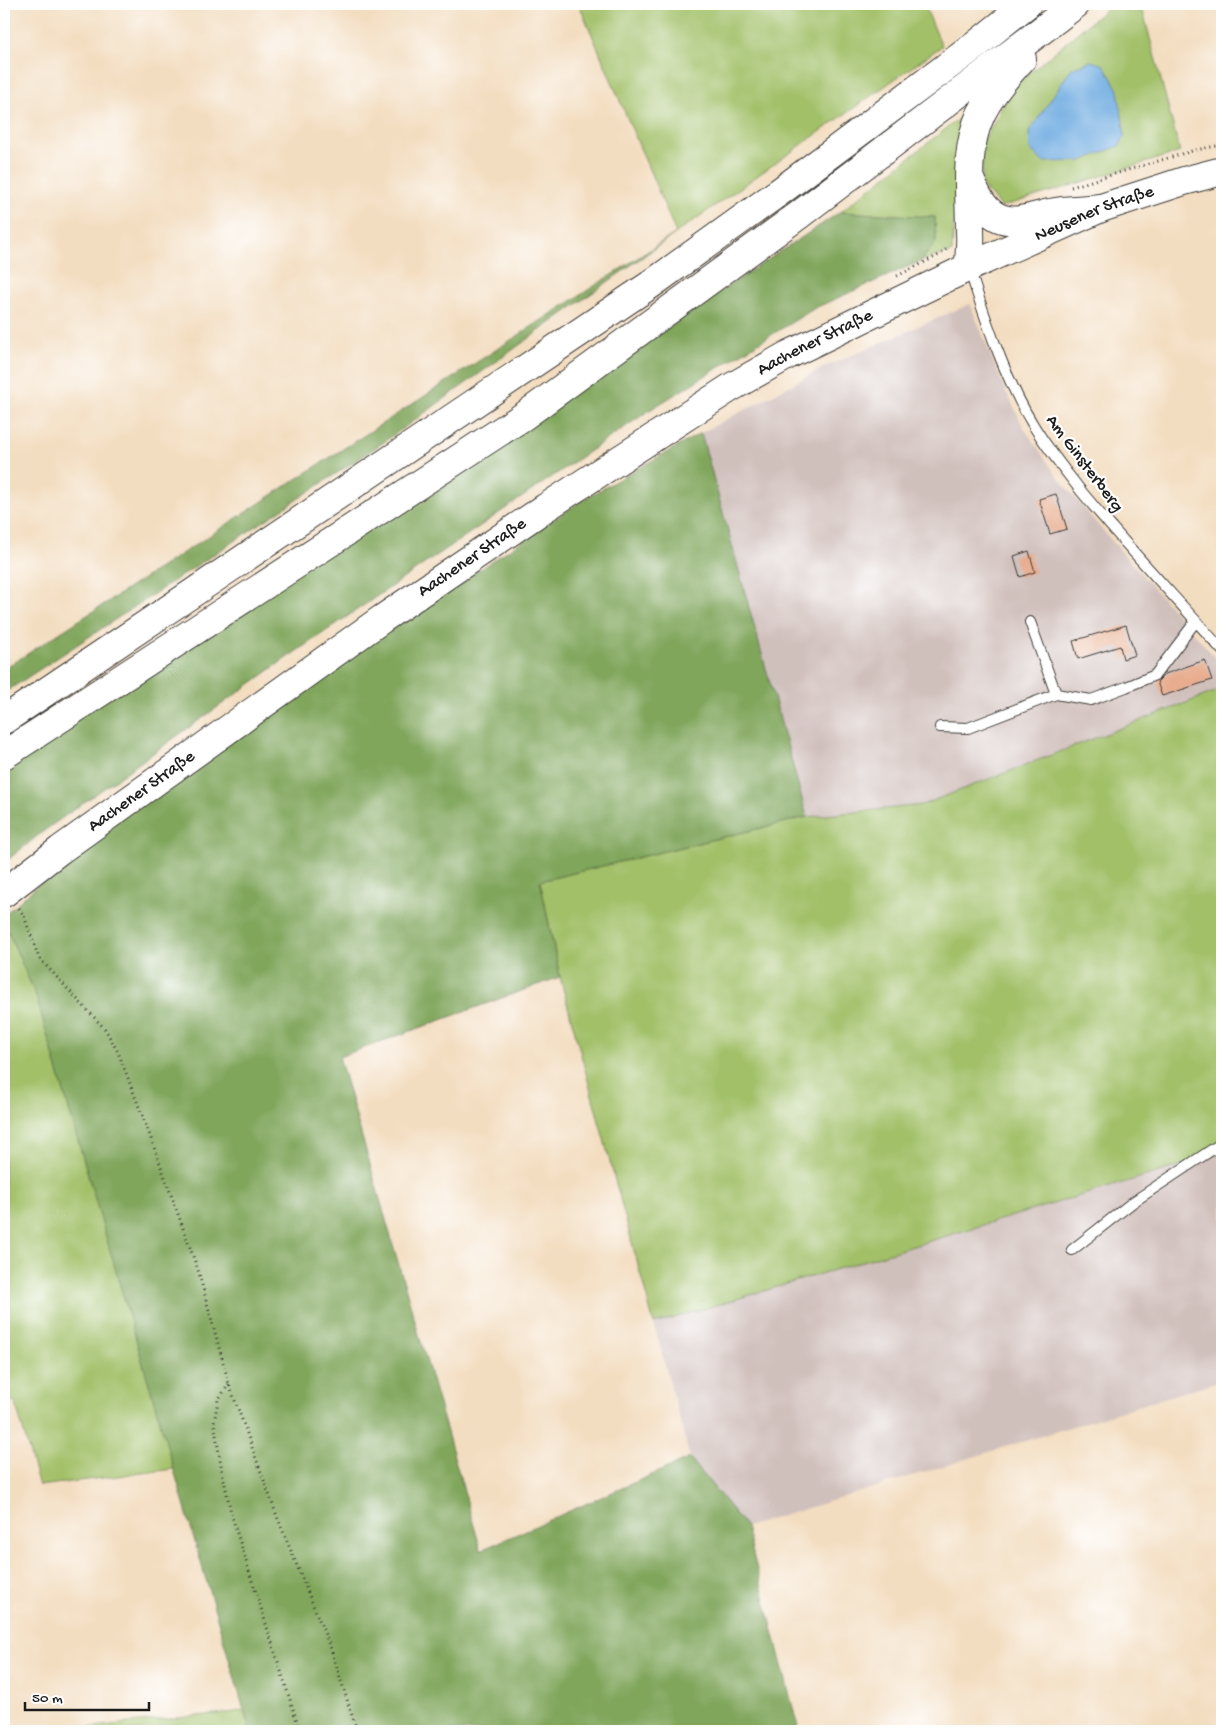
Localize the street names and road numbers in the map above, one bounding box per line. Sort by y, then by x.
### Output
street label: Neusener Straße [1032,181,1157,247]
street label: Aachener Straße [754,305,877,381]
street label: Am Ginsterberg [1041,411,1127,517]
street label: Aachener Straße [414,513,531,602]
street label: Aachener Straße [84,746,200,837]

